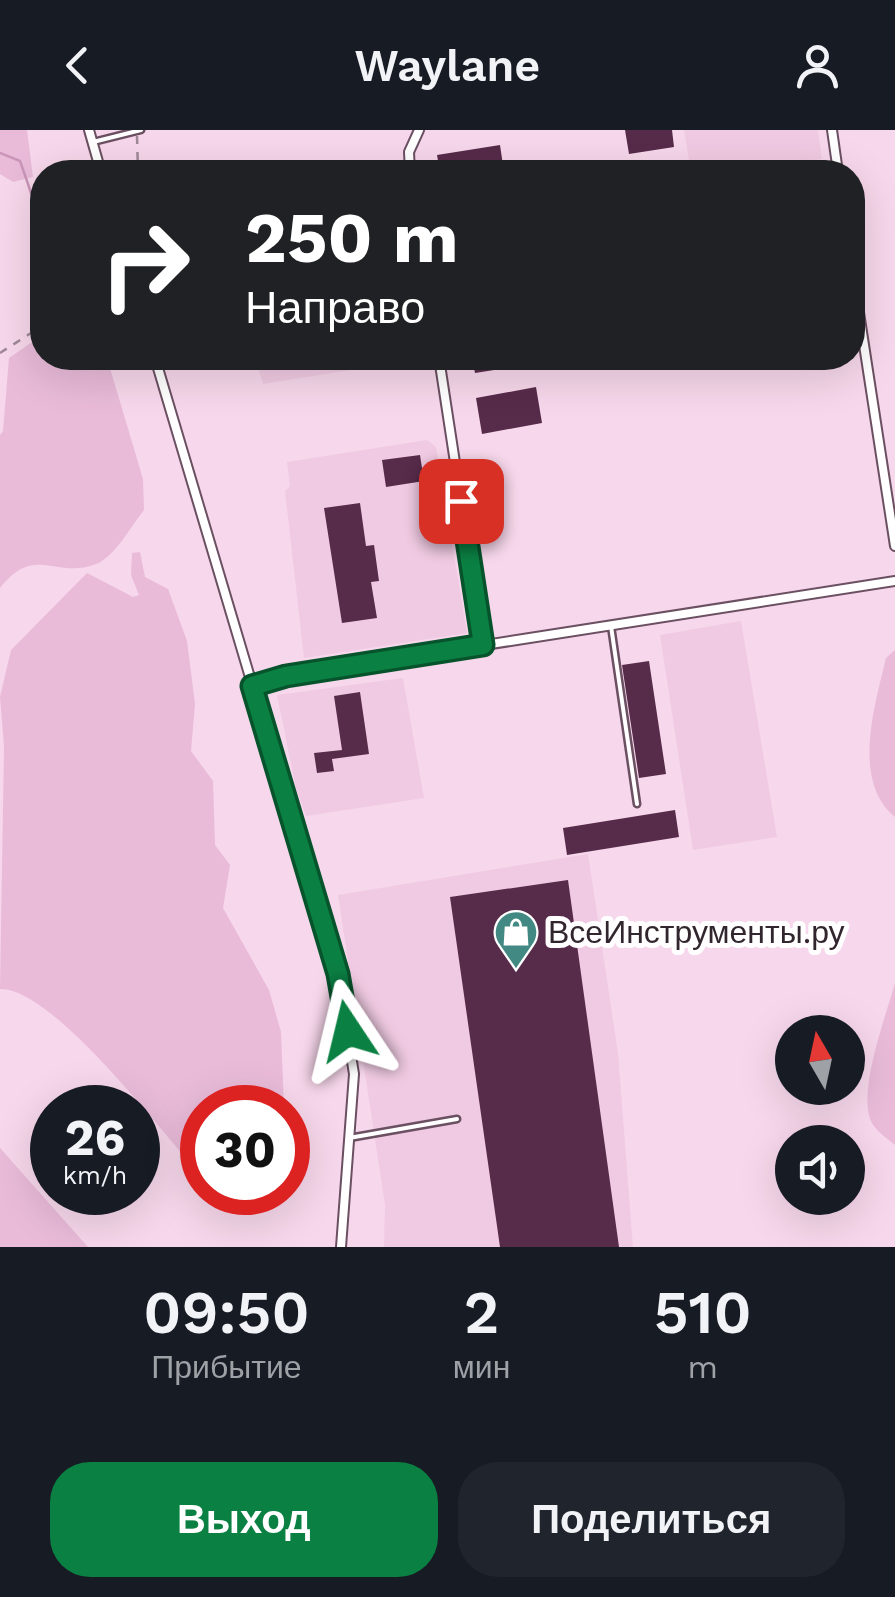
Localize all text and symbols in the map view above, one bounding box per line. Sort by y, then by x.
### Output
icon: back [50,38,105,93]
icon: person [790,38,845,93]
text: Waylane [355,39,540,92]
text: 250 m [245,197,459,279]
icon: right [80,200,210,330]
text: Направо [245,281,425,334]
pin [419,459,504,544]
icon: arrive [434,474,489,529]
shop icon: ВсеИнструменты.ру [493,909,539,970]
place label: ВсеИнструменты.ру [548,913,845,951]
position arrow [296,979,400,1083]
north arrow [775,1015,865,1105]
map controls [775,1015,865,1215]
speed limit sign: 30 [180,1085,310,1215]
text: 26 [65,1108,125,1167]
button: sound [775,1125,865,1215]
text: km/h [63,1161,127,1190]
text: 09:50 [143,1277,310,1348]
text: 2 [464,1277,499,1348]
text: 510 [654,1277,752,1348]
text: Прибытие [151,1348,302,1386]
text: мин [453,1348,510,1386]
text: m [687,1348,718,1386]
button: Выход [50,1462,438,1577]
button: Поделиться [458,1462,845,1577]

